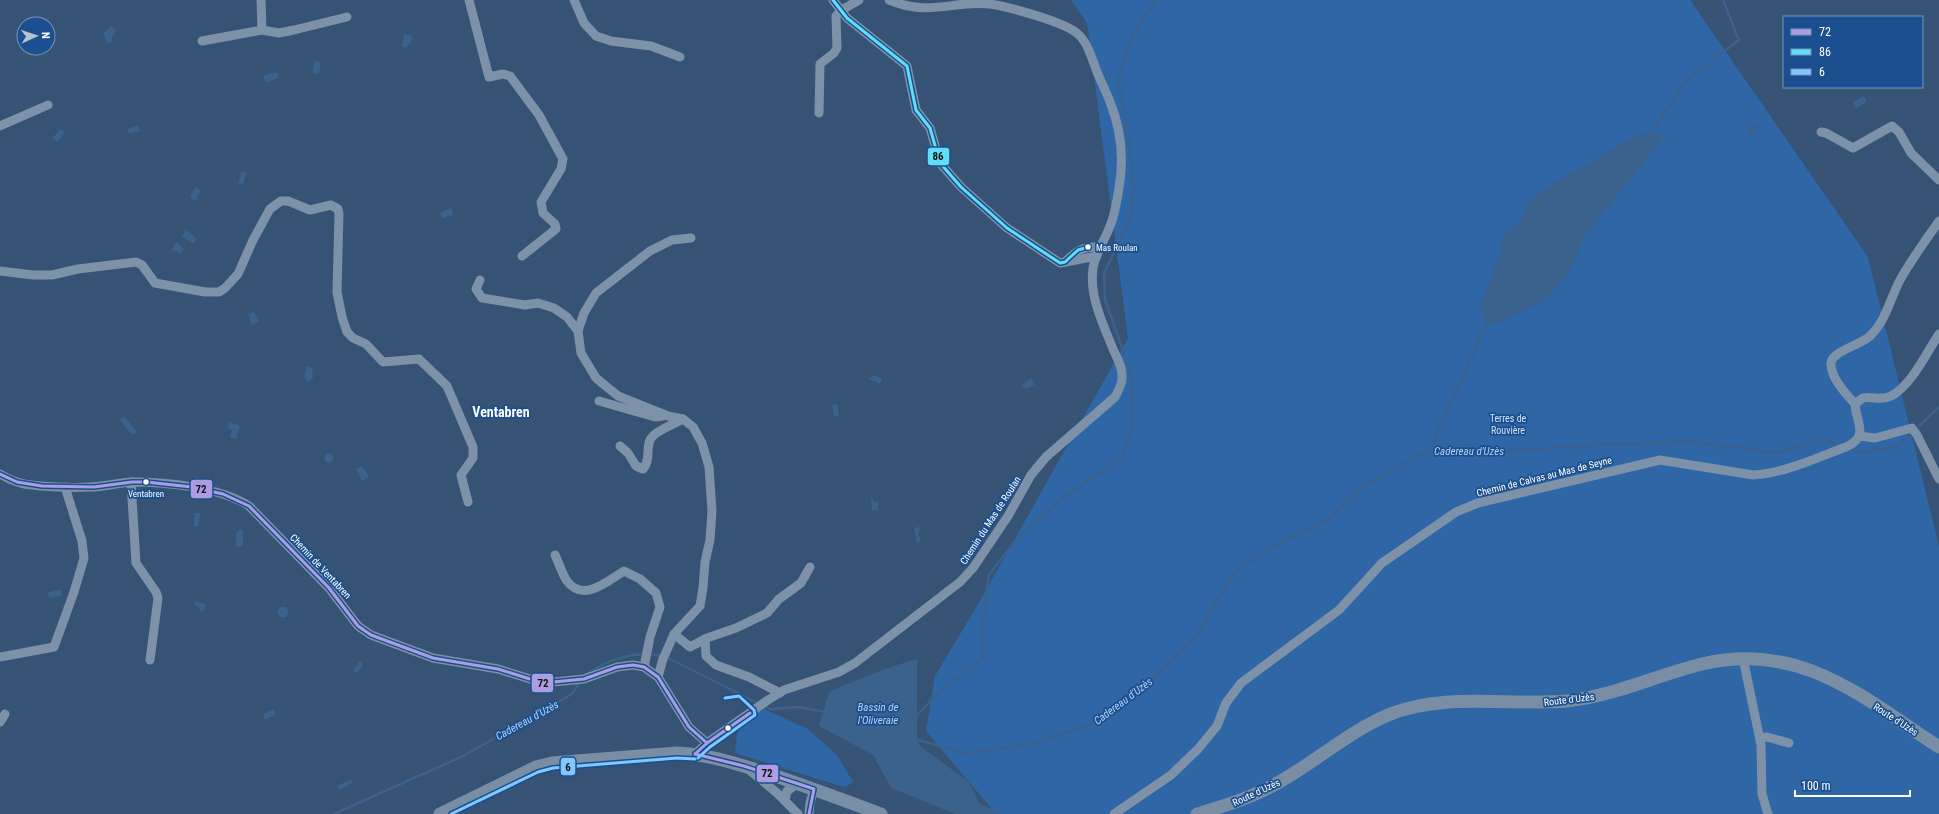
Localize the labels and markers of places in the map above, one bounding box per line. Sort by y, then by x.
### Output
marker: Mas Roulan [1083,242,1093,252]
place label: Mas Roulan [1096,243,1138,253]
marker: Ventabren [141,477,151,487]
place label: Ventabren [128,489,164,499]
unlabelled marker [723,723,733,733]

